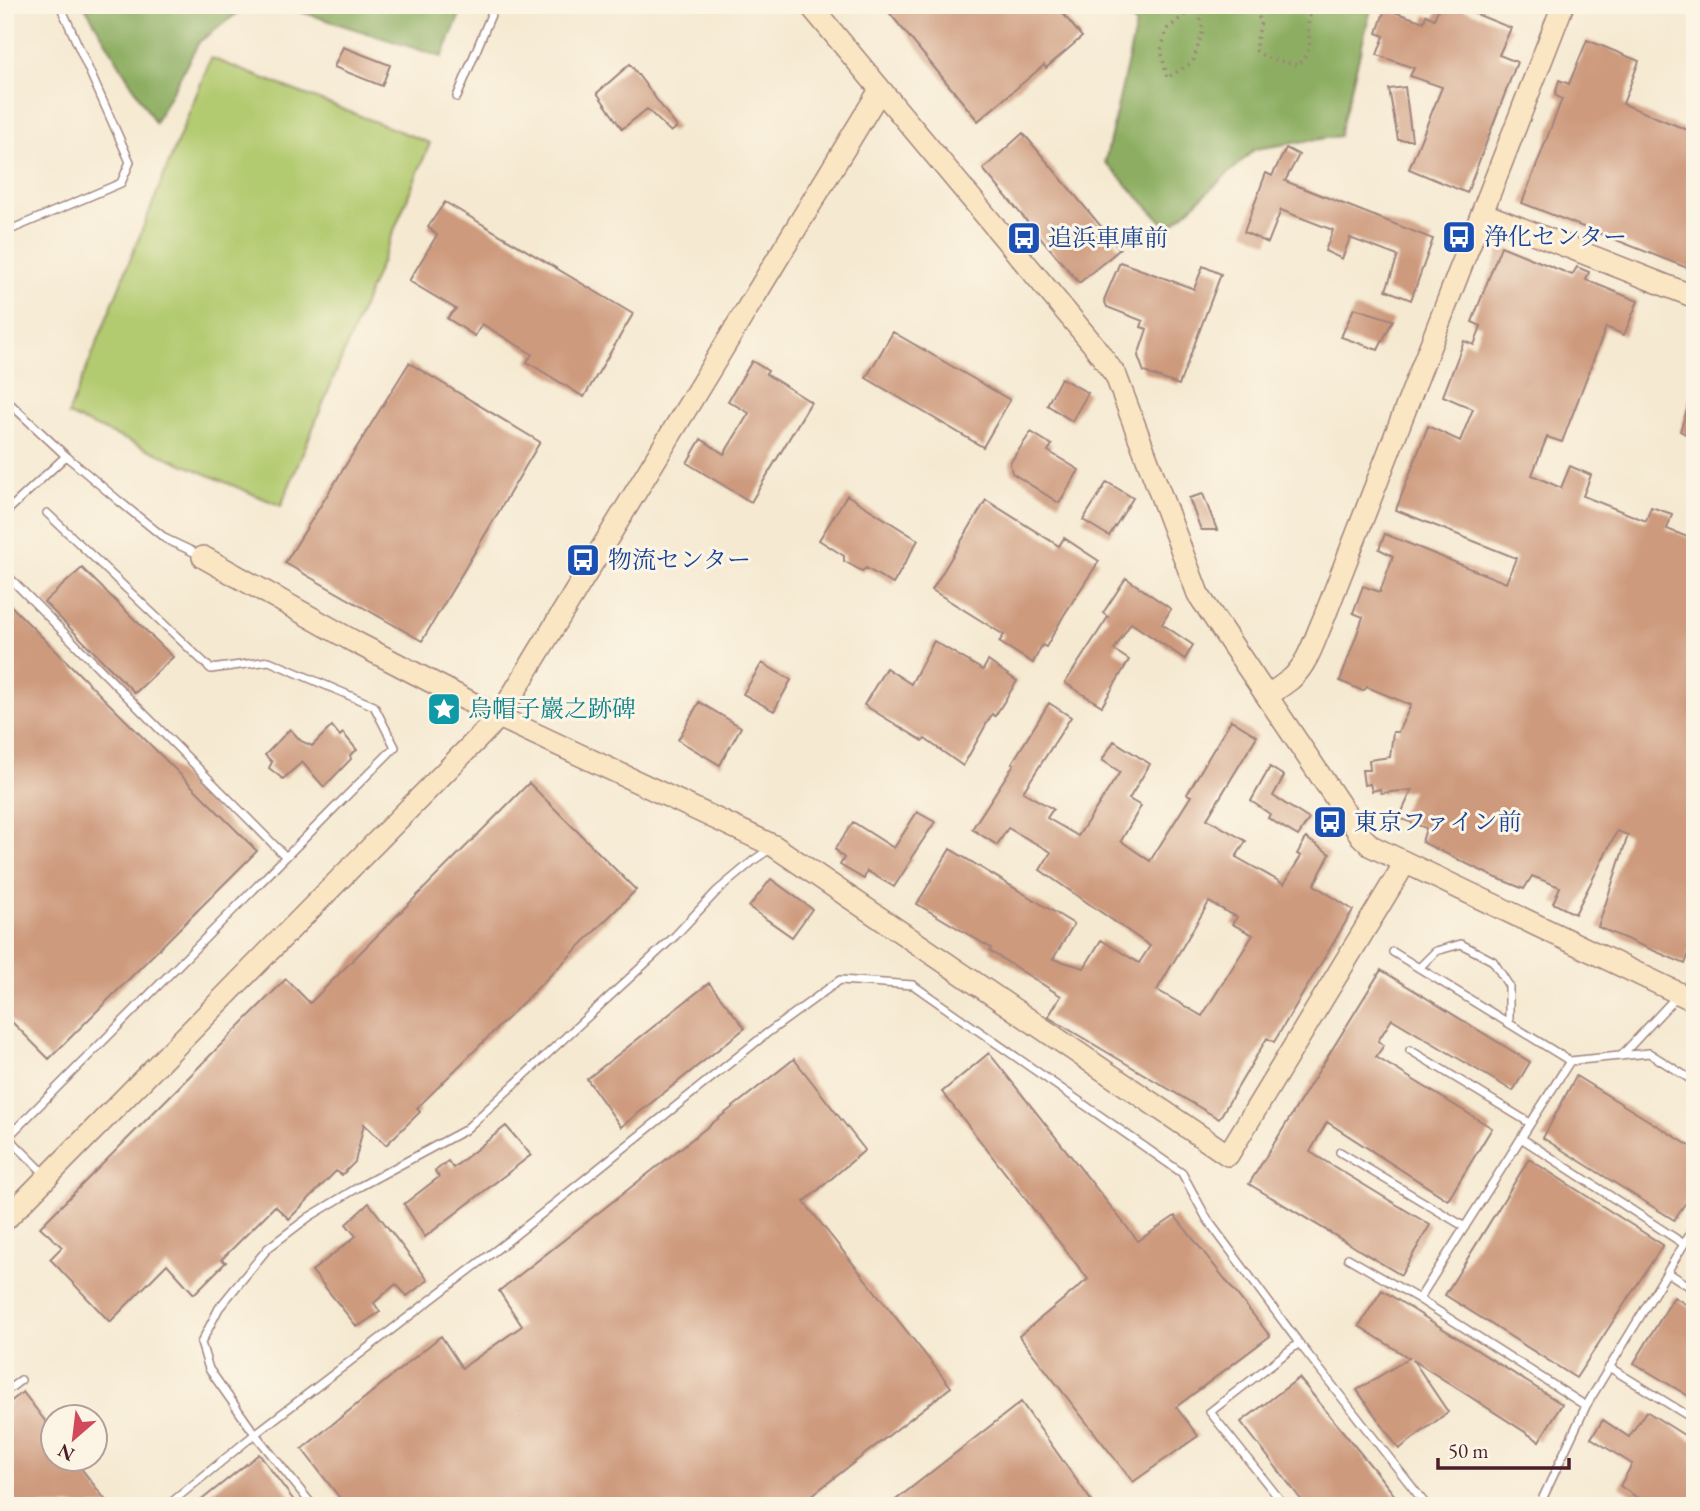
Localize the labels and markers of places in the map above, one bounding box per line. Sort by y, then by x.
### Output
bus stop icon: 浄化センター [1440,218,1478,256]
bus stop icon: 追浜車庫前 [1005,219,1043,257]
place label: 浄化センター [1484,221,1627,252]
place label: 追浜車庫前 [1048,222,1168,253]
bus stop icon: 物流センター [564,541,602,579]
place label: 物流センター [608,544,751,575]
place icon: 烏帽子巖之跡碑 [425,690,463,728]
place label: 烏帽子巖之跡碑 [468,693,636,724]
bus stop icon: 東京ファイン前 [1311,803,1349,841]
place label: 東京ファイン前 [1354,806,1522,837]

